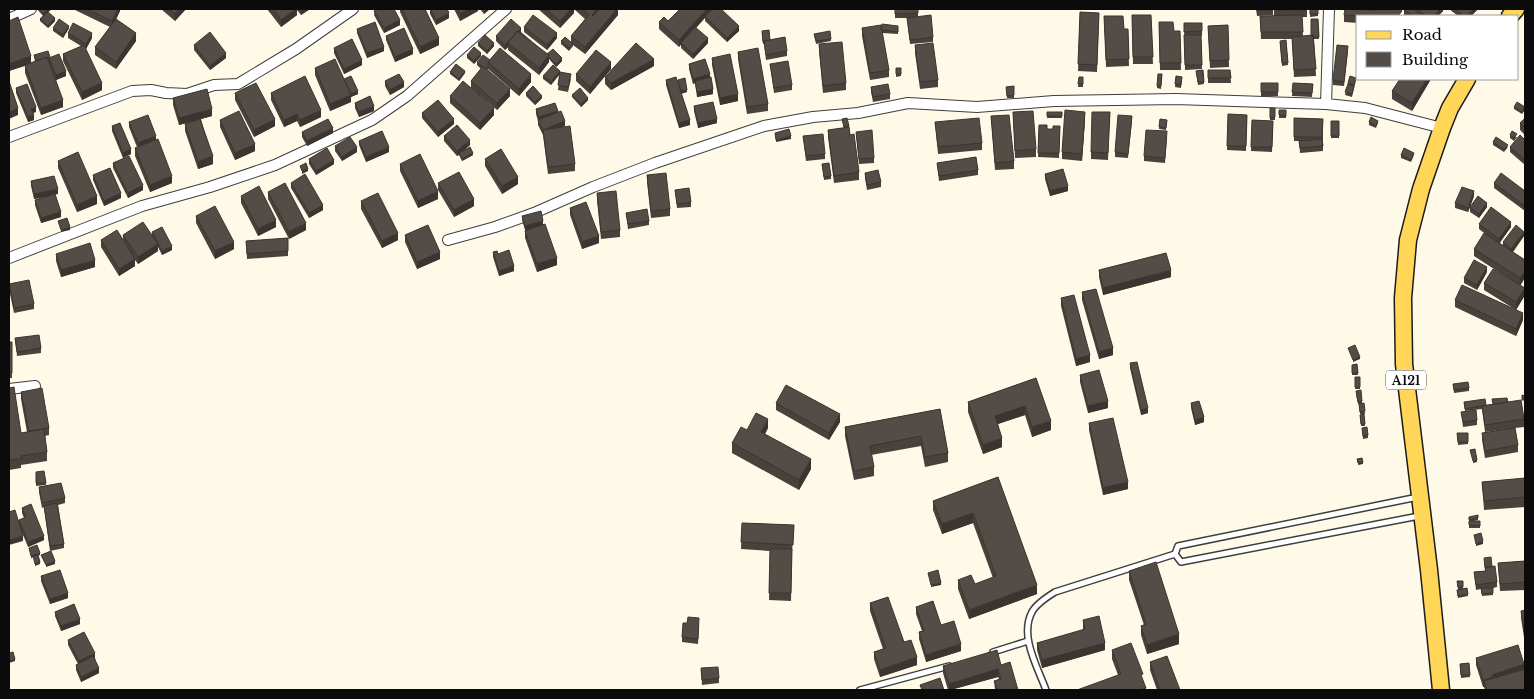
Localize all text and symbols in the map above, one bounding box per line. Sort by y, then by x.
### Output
legend [1356,15,1519,80]
text: Road [1402,25,1442,44]
text: Building [1402,50,1469,69]
road number: A121 [1386,370,1426,390]

